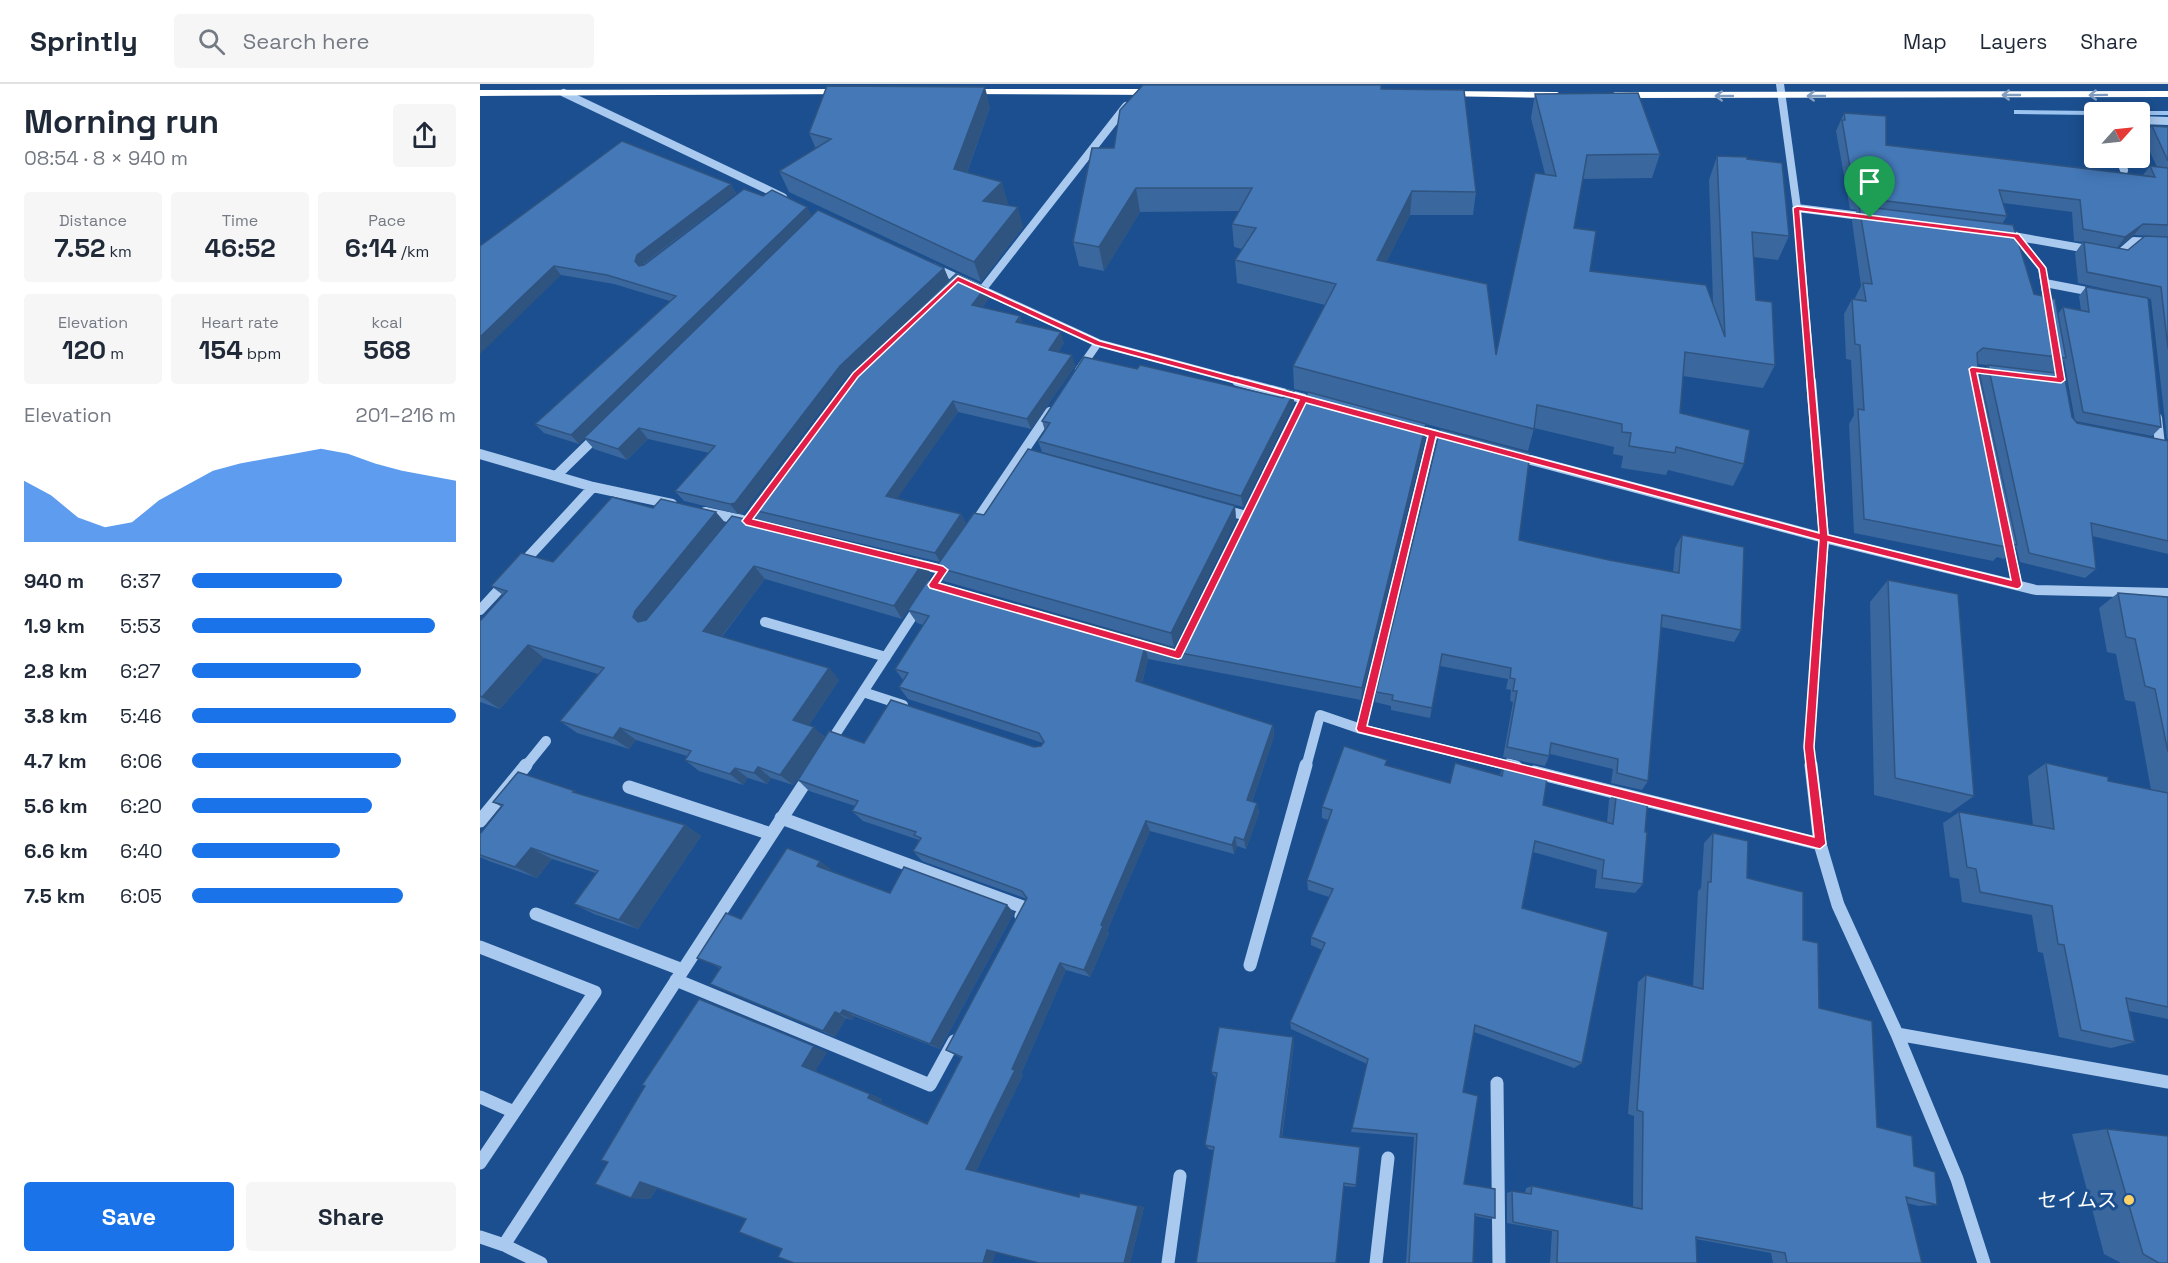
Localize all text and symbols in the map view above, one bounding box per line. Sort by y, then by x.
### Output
search box [174,14,594,68]
text: Sprintly [30,23,138,59]
icon: search [195,25,228,58]
text: Search here [243,27,370,55]
text: Map [1903,28,1947,55]
text: Layers [1980,28,2047,55]
text: Share [2080,28,2138,55]
one-way arrow [2001,89,2021,101]
one-way arrow [2088,89,2108,101]
one-way arrow [1714,90,1734,102]
one-way arrow [1806,90,1826,102]
text: Morning run [24,101,219,143]
north arrow [2084,102,2150,168]
map controls [2084,102,2150,168]
button: share [393,104,456,167]
text: 08:54 · 8 × 940 m [24,145,188,171]
pin [1844,156,1895,218]
icon: arrive [1853,165,1886,198]
text: Distance [59,210,127,231]
text: Time [222,210,258,231]
text: Pace [368,210,406,231]
text: 7.52 [54,231,105,265]
text: 46:52 [204,231,276,265]
text: 6:14 [345,231,397,265]
text: km [105,241,132,262]
text: /km [397,241,429,262]
text: Elevation [58,312,128,333]
text: Heart rate [201,312,279,333]
text: kcal [372,312,402,333]
text: 120 [62,333,106,367]
text: 154 [199,333,243,367]
text: 568 [363,333,411,367]
text: m [106,343,124,364]
text: bpm [243,343,281,364]
text: Elevation [24,402,112,428]
text: 201–216 m [356,402,456,428]
text: 940 m [24,568,84,594]
text: 6:37 [120,568,161,594]
text: 1.9 km [24,613,85,639]
text: 5:53 [120,613,161,639]
text: 2.8 km [24,658,87,684]
text: 6:27 [120,658,160,684]
text: 3.8 km [24,703,88,729]
text: 5:46 [120,703,162,729]
text: 4.7 km [24,748,87,774]
text: 6:06 [120,748,162,774]
text: 5.6 km [24,793,88,819]
text: 6:20 [120,793,162,819]
text: 6.6 km [24,838,88,864]
text: 6:40 [120,838,163,864]
text: 7.5 km [24,883,85,909]
text: 6:05 [120,883,162,909]
button: Save [24,1182,234,1251]
button: Share [246,1182,456,1251]
place label: セイムス [2037,1187,2117,1213]
marker: セイムス [2122,1193,2136,1207]

